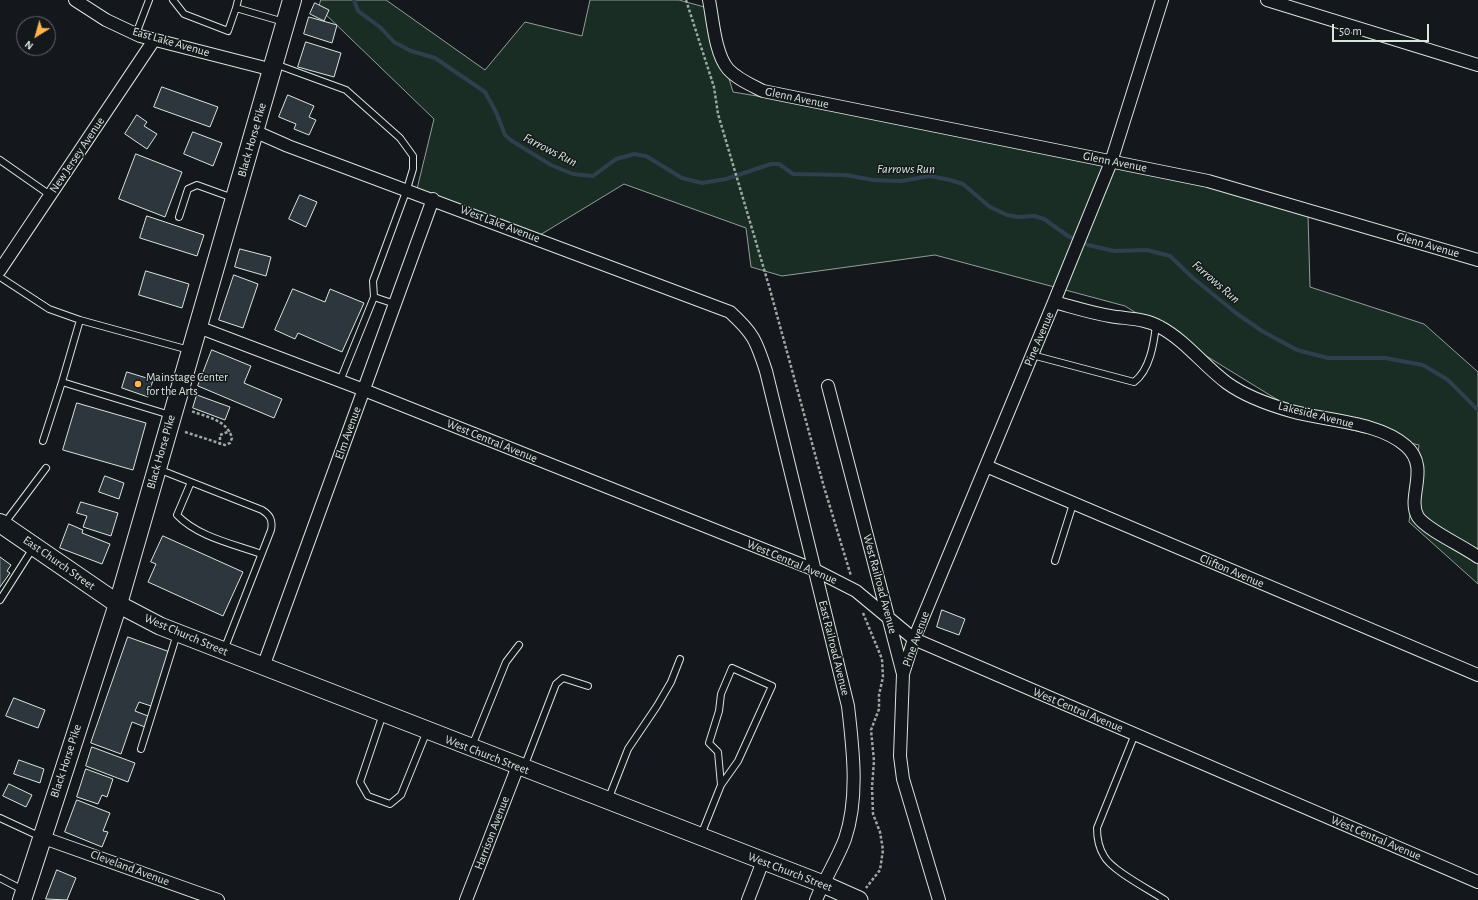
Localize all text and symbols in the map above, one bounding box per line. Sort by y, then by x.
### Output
north arrow [16,16,56,56]
scale bar [1334,16,1431,42]
street label: East Lake Avenue [131,24,211,60]
text: 50 m [1339,25,1362,37]
text: N [23,38,35,52]
street label: Glenn Avenue [764,84,830,112]
street label: Black Horse Pike [235,101,269,179]
street label: New Jersey Avenue [46,114,108,196]
water label: Farrows Run [521,130,579,170]
street label: Glenn Avenue [1082,149,1148,175]
water label: Farrows Run [877,161,935,177]
street label: West Lake Avenue [458,202,542,246]
street label: Glenn Avenue [1395,229,1461,261]
water label: Farrows Run [1189,257,1243,307]
street label: Pine Avenue [1021,310,1057,368]
place label: Mainstage Center for the Arts [146,370,228,398]
marker: Mainstage Center for the Arts [133,379,143,389]
street label: Lakeside Avenue [1277,399,1355,431]
street label: Elm Avenue [332,405,364,461]
street label: Black Horse Pike [144,413,178,491]
street label: West Central Avenue [444,416,540,466]
street label: East Church Street [20,533,98,593]
street label: West Railroad Avenue [860,533,900,635]
street label: West Central Avenue [745,536,839,588]
street label: Clifton Avenue [1198,551,1266,591]
street label: East Railroad Avenue [815,599,853,697]
street label: Pine Avenue [899,609,933,669]
street label: West Church Street [142,611,230,659]
street label: West Central Avenue [1031,684,1125,736]
street label: Black Horse Pike [47,722,85,800]
street label: West Church Street [443,732,531,778]
street label: Harrison Avenue [471,794,513,872]
street label: West Central Avenue [1329,812,1423,864]
street label: Cleveland Avenue [89,847,171,889]
street label: West Church Street [746,849,834,895]

